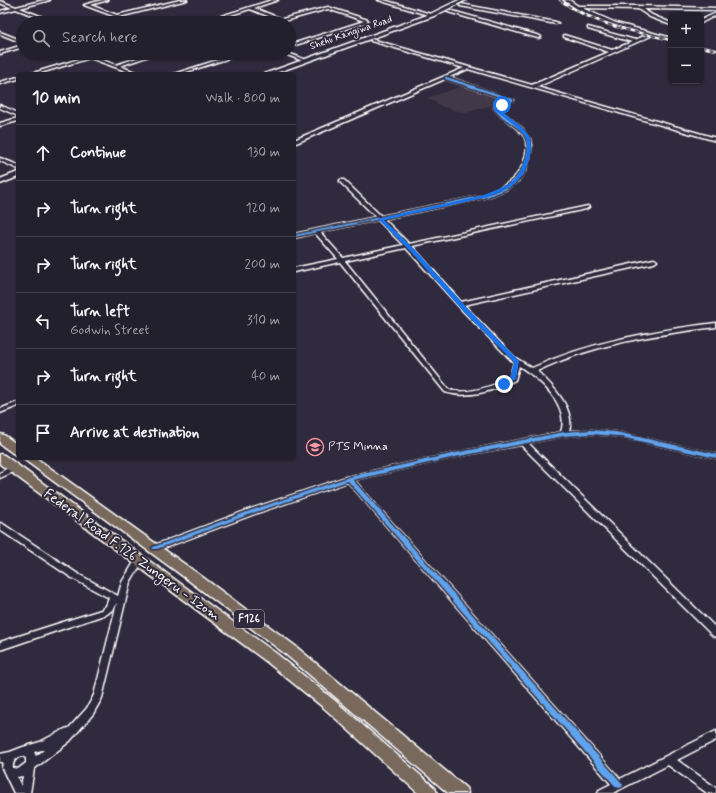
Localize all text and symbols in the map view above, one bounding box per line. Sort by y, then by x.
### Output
map controls [668,12,704,84]
button: + [668,12,704,48]
street label: Shehu Kangiwa Road [308,13,394,54]
search box [16,16,296,60]
icon: search [30,27,52,49]
text: Search here [62,28,138,48]
button: − [668,48,704,84]
text: 10 min [32,87,81,109]
text: Walk · 800 m [205,90,280,107]
route start [493,96,511,114]
icon: ahead [32,142,54,164]
text: Continue [70,143,126,163]
text: 130 m [247,144,280,161]
icon: right [32,198,54,220]
text: Turn right [70,199,137,219]
text: 120 m [246,200,280,217]
icon: right [32,254,54,276]
text: Turn right [70,255,137,275]
text: 200 m [245,256,280,273]
text: Turn left [70,302,130,322]
icon: left [32,310,54,332]
text: 310 m [247,312,280,329]
text: Godwin Street [70,322,149,339]
icon: right [32,366,54,388]
text: Turn right [70,367,137,387]
text: 40 m [251,368,280,385]
route end [495,375,513,393]
icon: arrive [32,422,54,444]
text: Arrive at destination [70,423,199,443]
school or university icon: PTS Minna [305,437,325,457]
place label: PTS Minna [328,439,388,455]
street label: Federal Road F.126 Zungeru - Izom [40,485,224,626]
road number: F126 [234,610,264,628]

